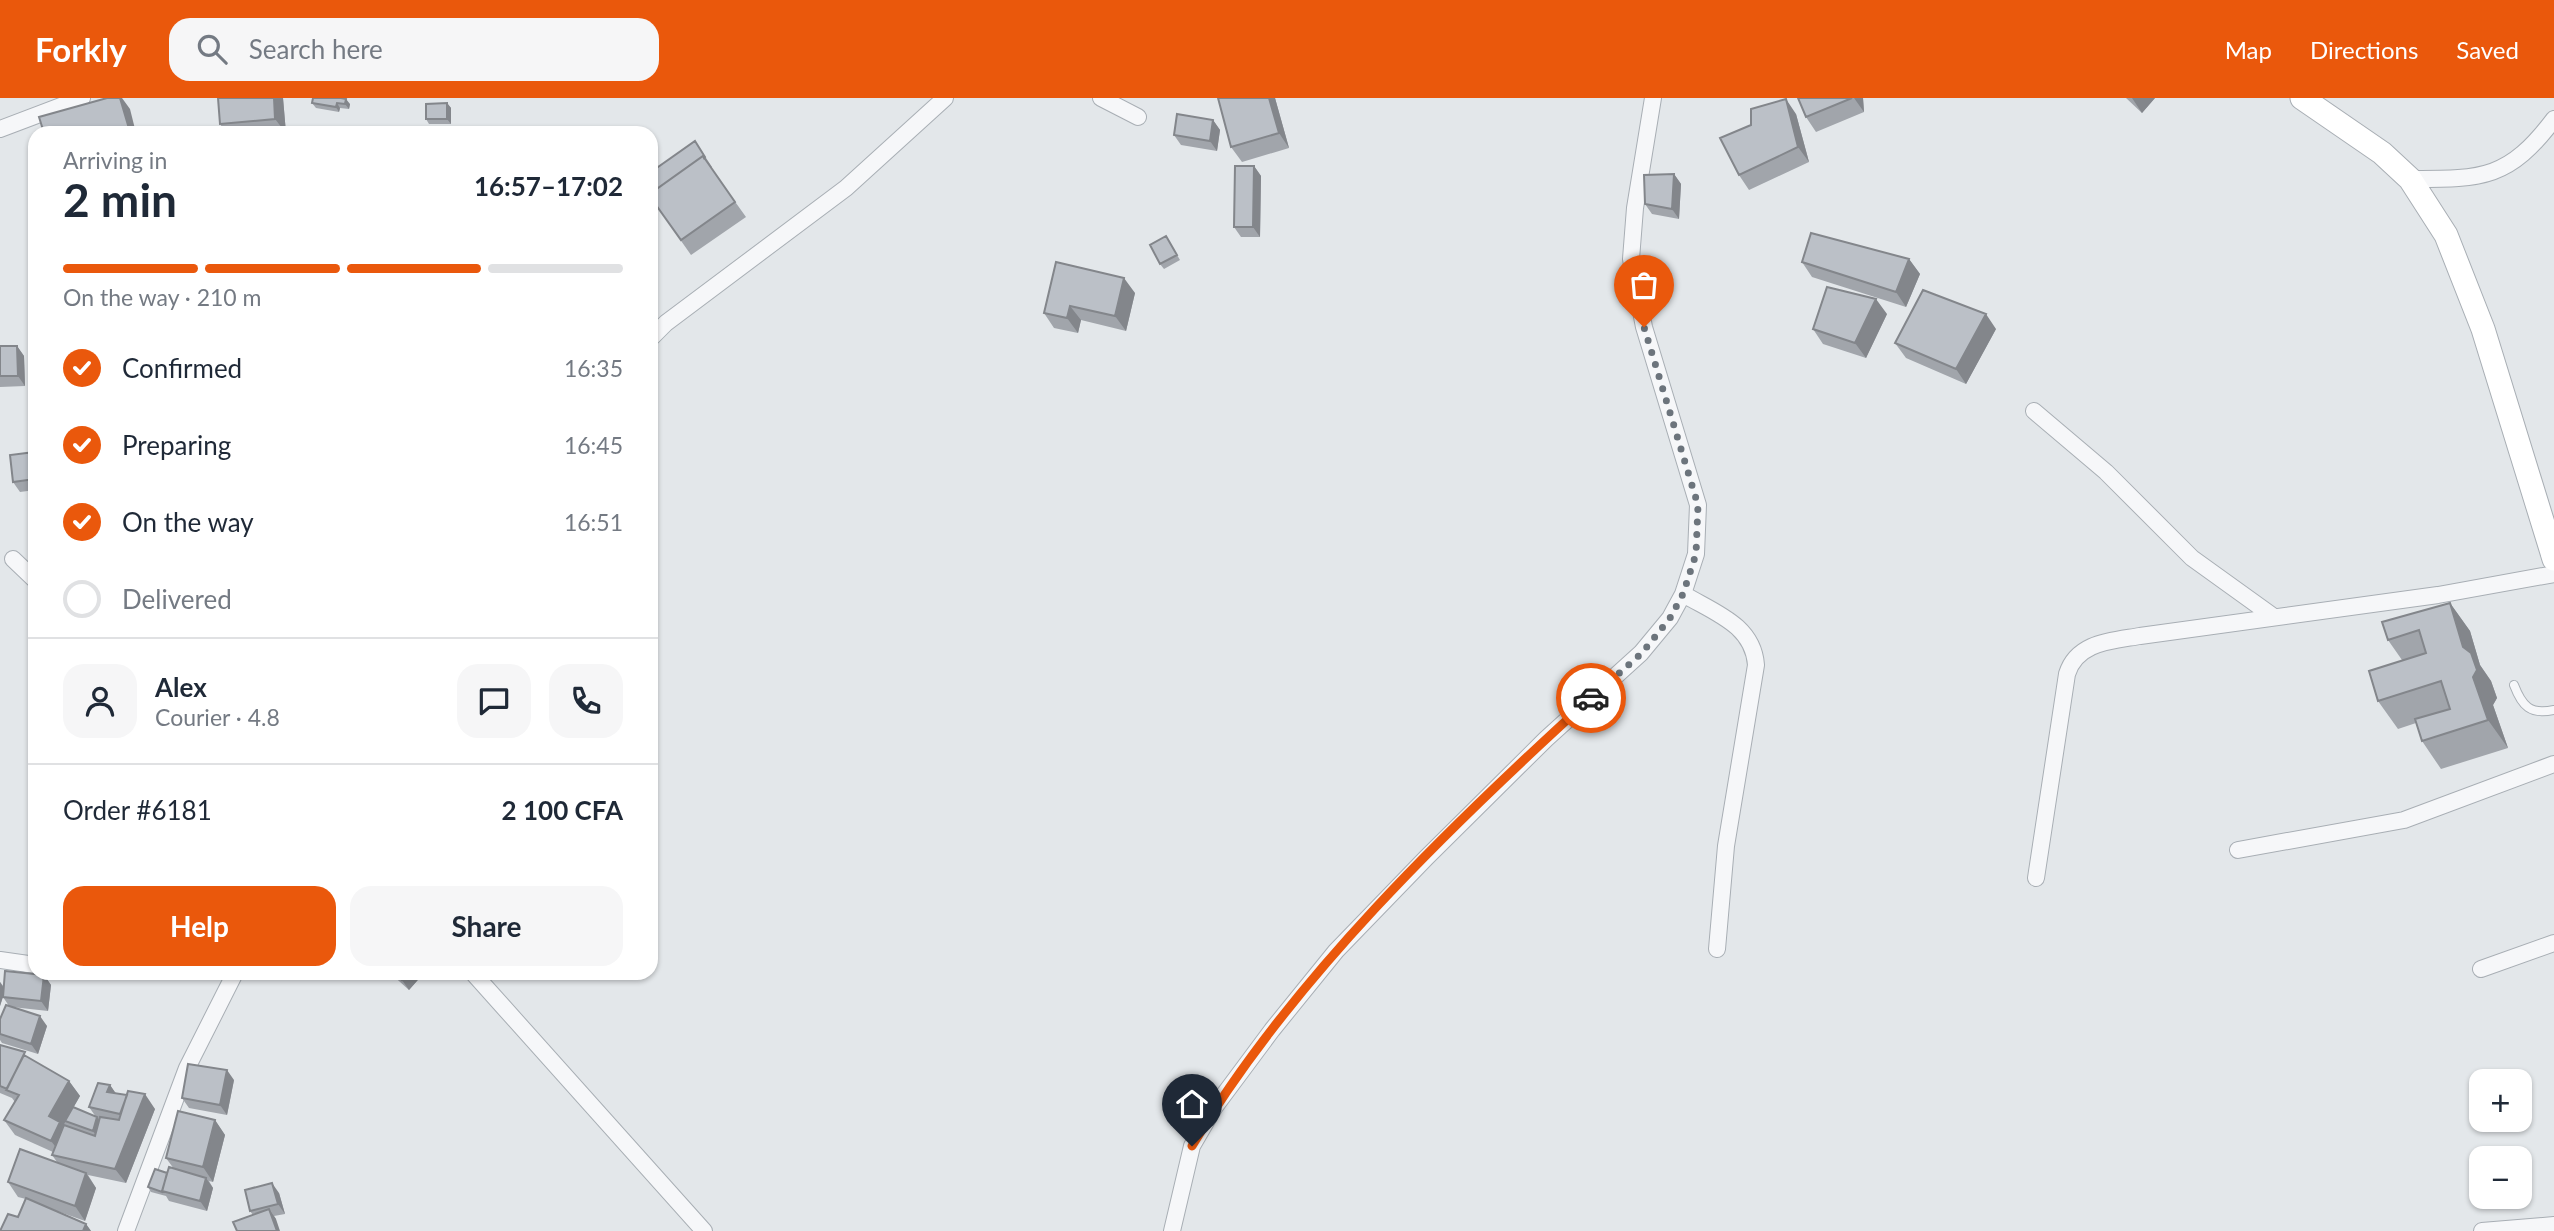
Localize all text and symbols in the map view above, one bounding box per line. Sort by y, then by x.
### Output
search box [169,18,659,81]
text: Forkly [35,29,127,69]
icon: search [193,30,231,68]
text: Search here [249,33,383,65]
text: Map [2225,35,2272,64]
text: Directions [2310,35,2418,64]
text: Saved [2456,35,2519,64]
text: Arriving in [63,146,167,174]
text: 16:57–17:02 [474,170,623,202]
text: 2 min [63,172,177,227]
pin [1614,255,1674,327]
icon: bag [1625,266,1663,304]
text: On the way · 210 m [63,283,262,311]
icon: check [63,349,101,387]
text: Confirmed [122,352,242,384]
text: 16:35 [564,354,623,382]
icon: check [63,426,101,464]
text: Preparing [122,429,231,461]
text: 16:45 [564,431,623,459]
icon: check [63,503,101,541]
text: On the way [122,506,254,538]
text: 16:51 [564,508,623,536]
text: Delivered [122,583,232,615]
courier [1556,663,1626,733]
button: person [63,664,137,738]
button: chat [457,664,531,738]
button: phone [549,664,623,738]
text: Alex [155,671,207,703]
icon: car [1572,679,1610,717]
text: Courier · 4.8 [155,703,280,731]
text: Order #6181 [63,794,212,826]
text: 2 100 CFA [502,794,623,826]
button: Help [63,886,336,966]
button: Share [350,886,623,966]
map controls [2469,1069,2532,1209]
button: + [2469,1069,2532,1132]
pin [1162,1074,1222,1146]
icon: home [1173,1085,1211,1123]
button: − [2469,1146,2532,1209]

